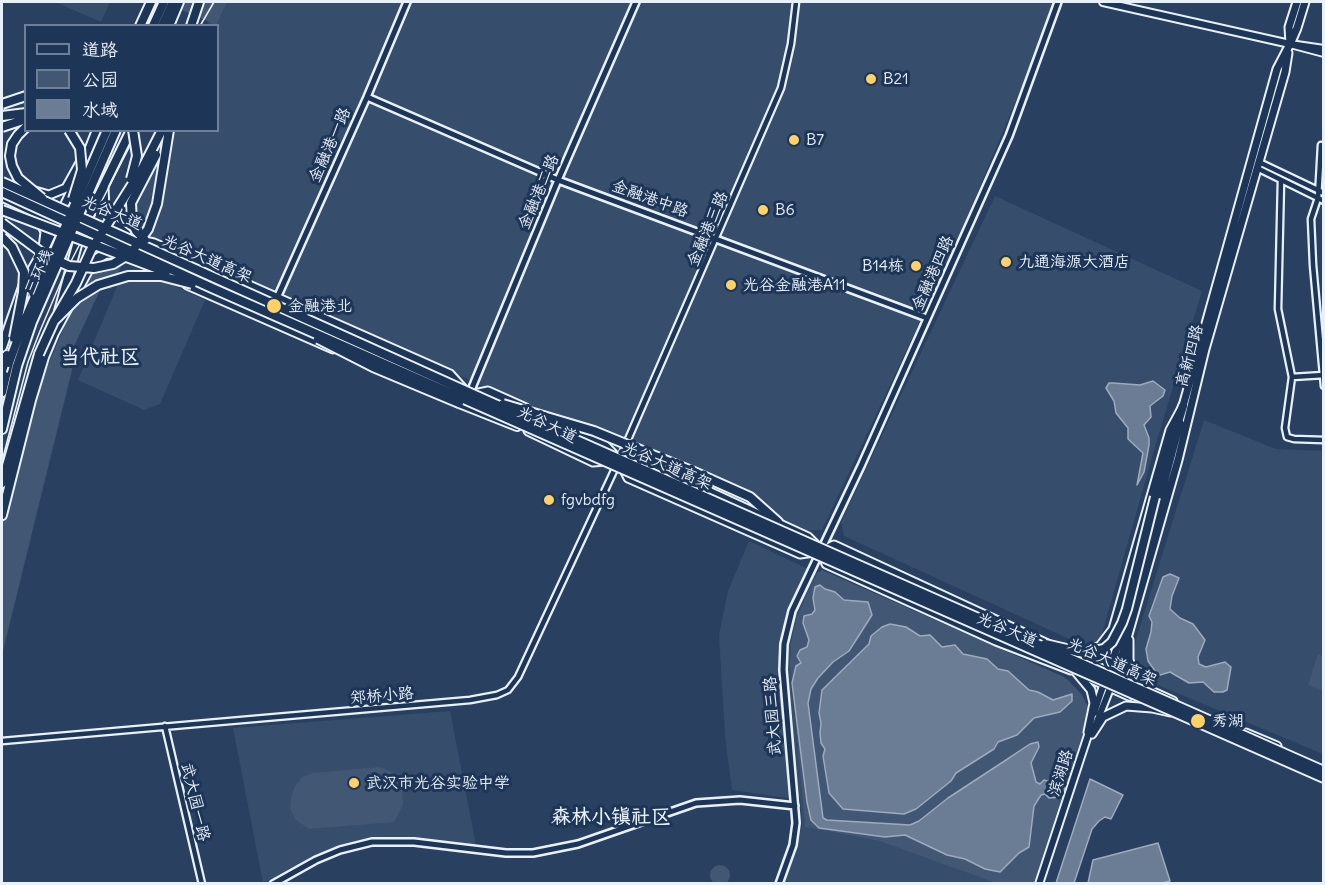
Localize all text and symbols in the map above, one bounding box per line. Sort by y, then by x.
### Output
legend [24,24,219,132]
text: 道路 [82,38,118,61]
text: 公园 [82,68,118,91]
place label: B21 [883,69,909,89]
marker: B21 [864,72,878,86]
text: 水域 [82,98,118,121]
street label: 金融港一路 [305,105,355,185]
place label: B7 [806,130,824,150]
marker: B7 [787,133,801,147]
street label: 金融港二路 [515,151,563,233]
street label: 金融港中路 [609,176,691,222]
street label: 金融港三路 [684,188,732,270]
street label: 光谷大道 [79,192,145,234]
place label: B6 [775,200,795,220]
marker: B6 [756,203,770,217]
street label: 光谷大道高架 [159,231,255,287]
street label: 金融港四路 [908,233,958,313]
street label: 三环线 [20,246,58,298]
place label: 九通海源大酒店 [1018,252,1130,272]
marker: 九通海源大酒店 [999,255,1013,269]
place label: B14栋 [862,256,904,276]
marker: B14栋 [909,259,923,273]
place label: 光谷金融港A11 [743,275,846,295]
marker: 光谷金融港A11 [724,278,738,292]
place label: 金融港北 [288,296,352,316]
marker: 金融港北 [265,297,283,315]
street label: 高新四路 [1172,323,1208,389]
district label: 当代社区 [60,345,140,369]
street label: 光谷大道 [514,402,580,448]
street label: 光谷大道高架 [619,438,715,494]
place label: fgvbdfg [561,490,615,510]
marker: fgvbdfg [542,493,556,507]
street label: 光谷大道 [974,609,1040,651]
street label: 光谷大道高架 [1064,634,1160,690]
street label: 武大园三路 [761,675,785,757]
street label: 郑桥小路 [349,684,415,708]
place label: 秀湖 [1212,711,1244,731]
marker: 秀湖 [1189,712,1207,730]
street label: 滨湖路 [1044,747,1078,799]
street label: 武大园一路 [177,761,213,843]
place label: 武汉市光谷实验中学 [366,773,510,793]
marker: 武汉市光谷实验中学 [347,776,361,790]
district label: 森林小镇社区 [551,805,671,829]

